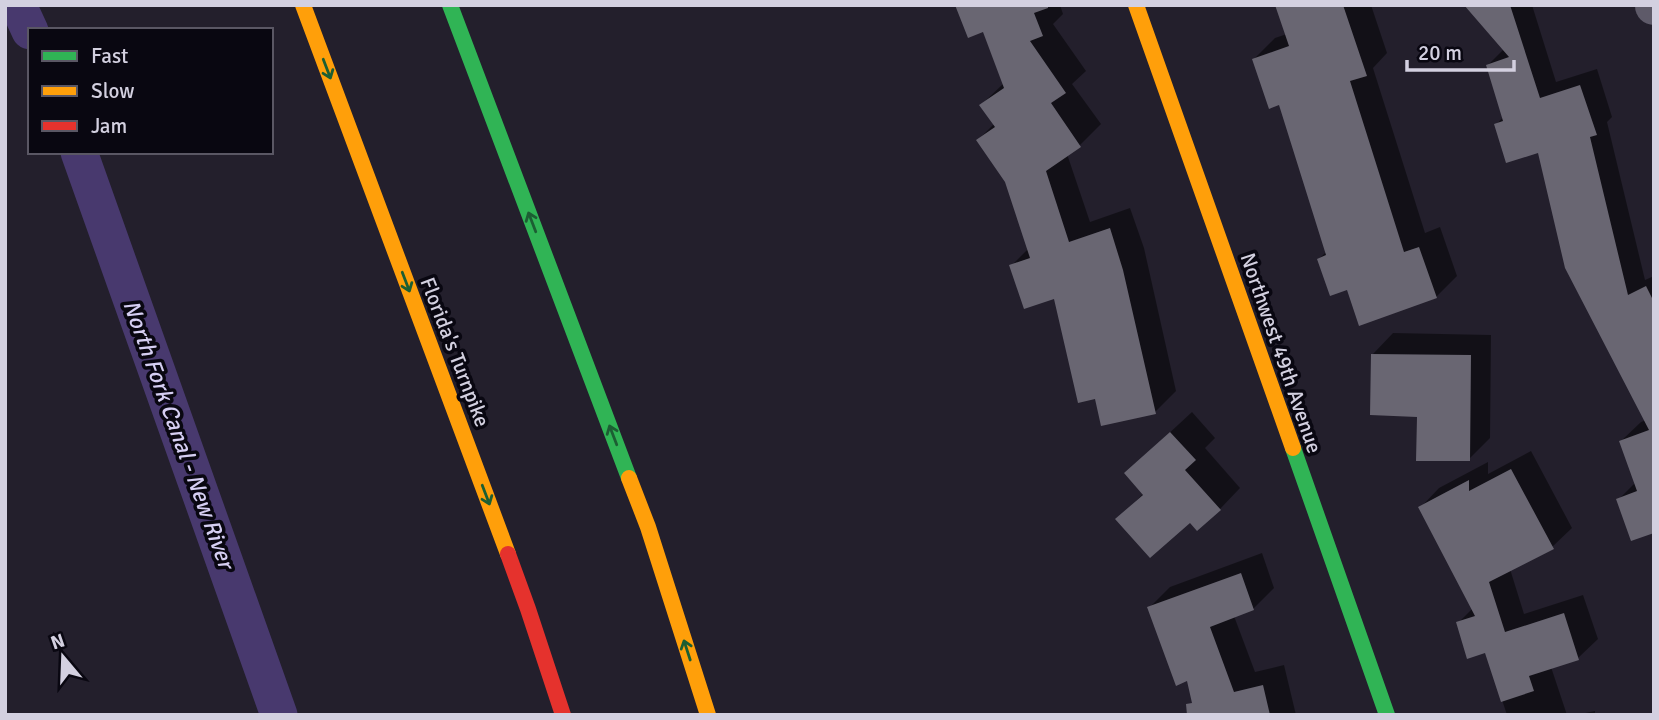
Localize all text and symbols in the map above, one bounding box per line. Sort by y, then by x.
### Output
legend [28,28,273,154]
scale bar [1407,28,1514,72]
text: 20 m [1418,40,1462,66]
text: Fast [91,43,128,69]
one-way arrow [321,58,334,80]
text: Slow [91,78,135,104]
text: Jam [91,113,127,139]
one-way arrow [525,212,537,234]
street label: Northwest 49th Avenue [1234,249,1328,457]
one-way arrow [401,271,414,293]
street label: Florida's Turnpike [415,273,495,431]
water label: North Fork Canal - New River [116,296,242,576]
one-way arrow [606,424,618,446]
one-way arrow [481,484,493,506]
north arrow [28,622,98,692]
text: N [48,628,68,655]
one-way arrow [680,639,693,661]

